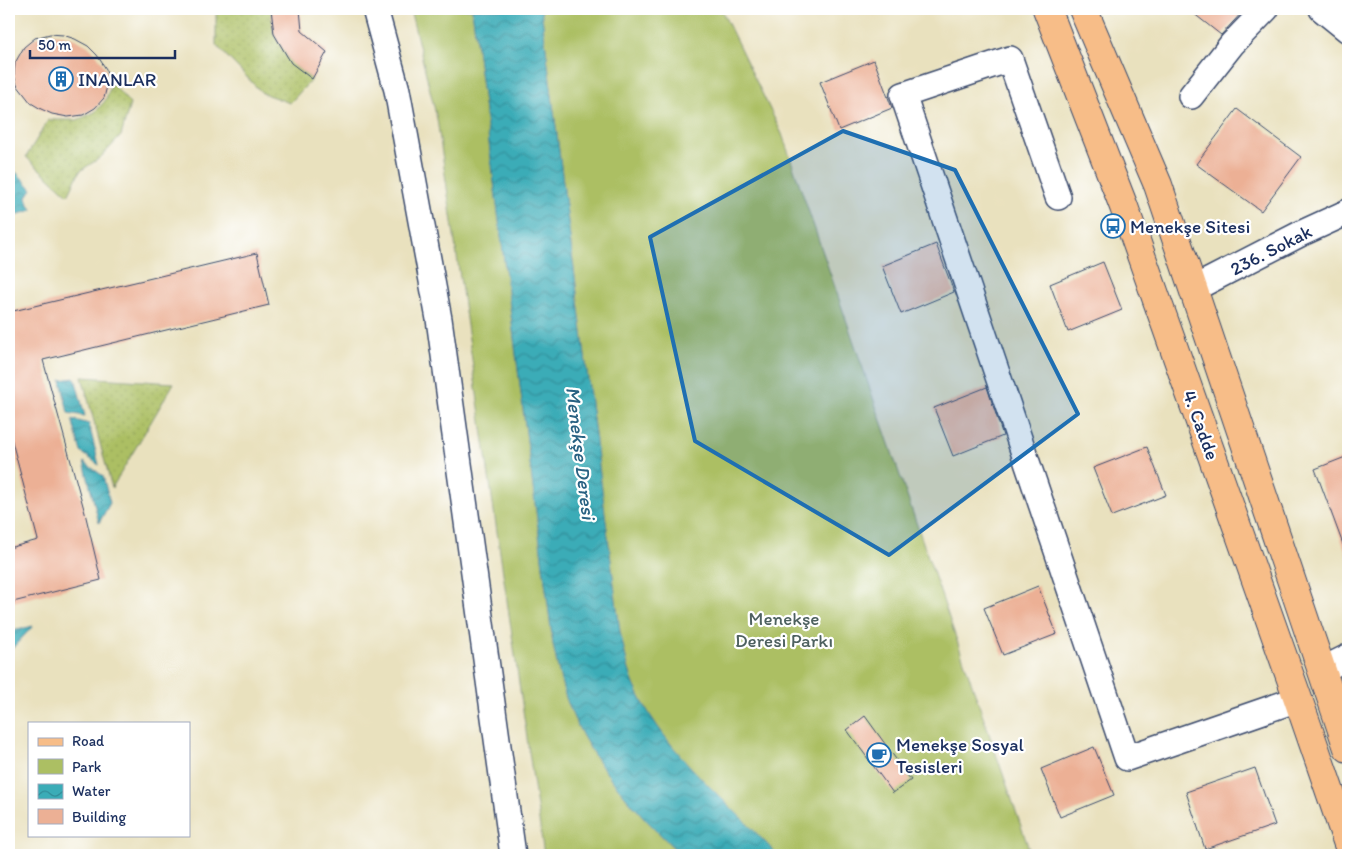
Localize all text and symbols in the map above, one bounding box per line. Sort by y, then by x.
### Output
scale bar [30,28,175,60]
text: 50 m [38,36,71,54]
building icon: INANLAR [48,66,74,92]
place label: INANLAR [78,68,156,91]
bus stop icon: Menekşe Sitesi [1100,213,1126,239]
place label: Menekşe Sitesi [1130,215,1250,238]
street label: 236. Sokak [1226,219,1316,280]
water label: Menekşe Deresi [561,385,601,523]
street label: 4. Cadde [1178,387,1224,463]
park label: Menekşe Deresi Parkı [735,607,833,652]
legend [28,722,190,836]
text: Road [72,732,105,750]
place label: Menekşe Sosyal Tesisleri [896,733,1025,778]
cafe icon: Menekşe Sosyal Tesisleri [866,742,892,768]
text: Park [72,758,102,776]
text: Water [72,782,111,800]
text: Building [72,808,126,826]

